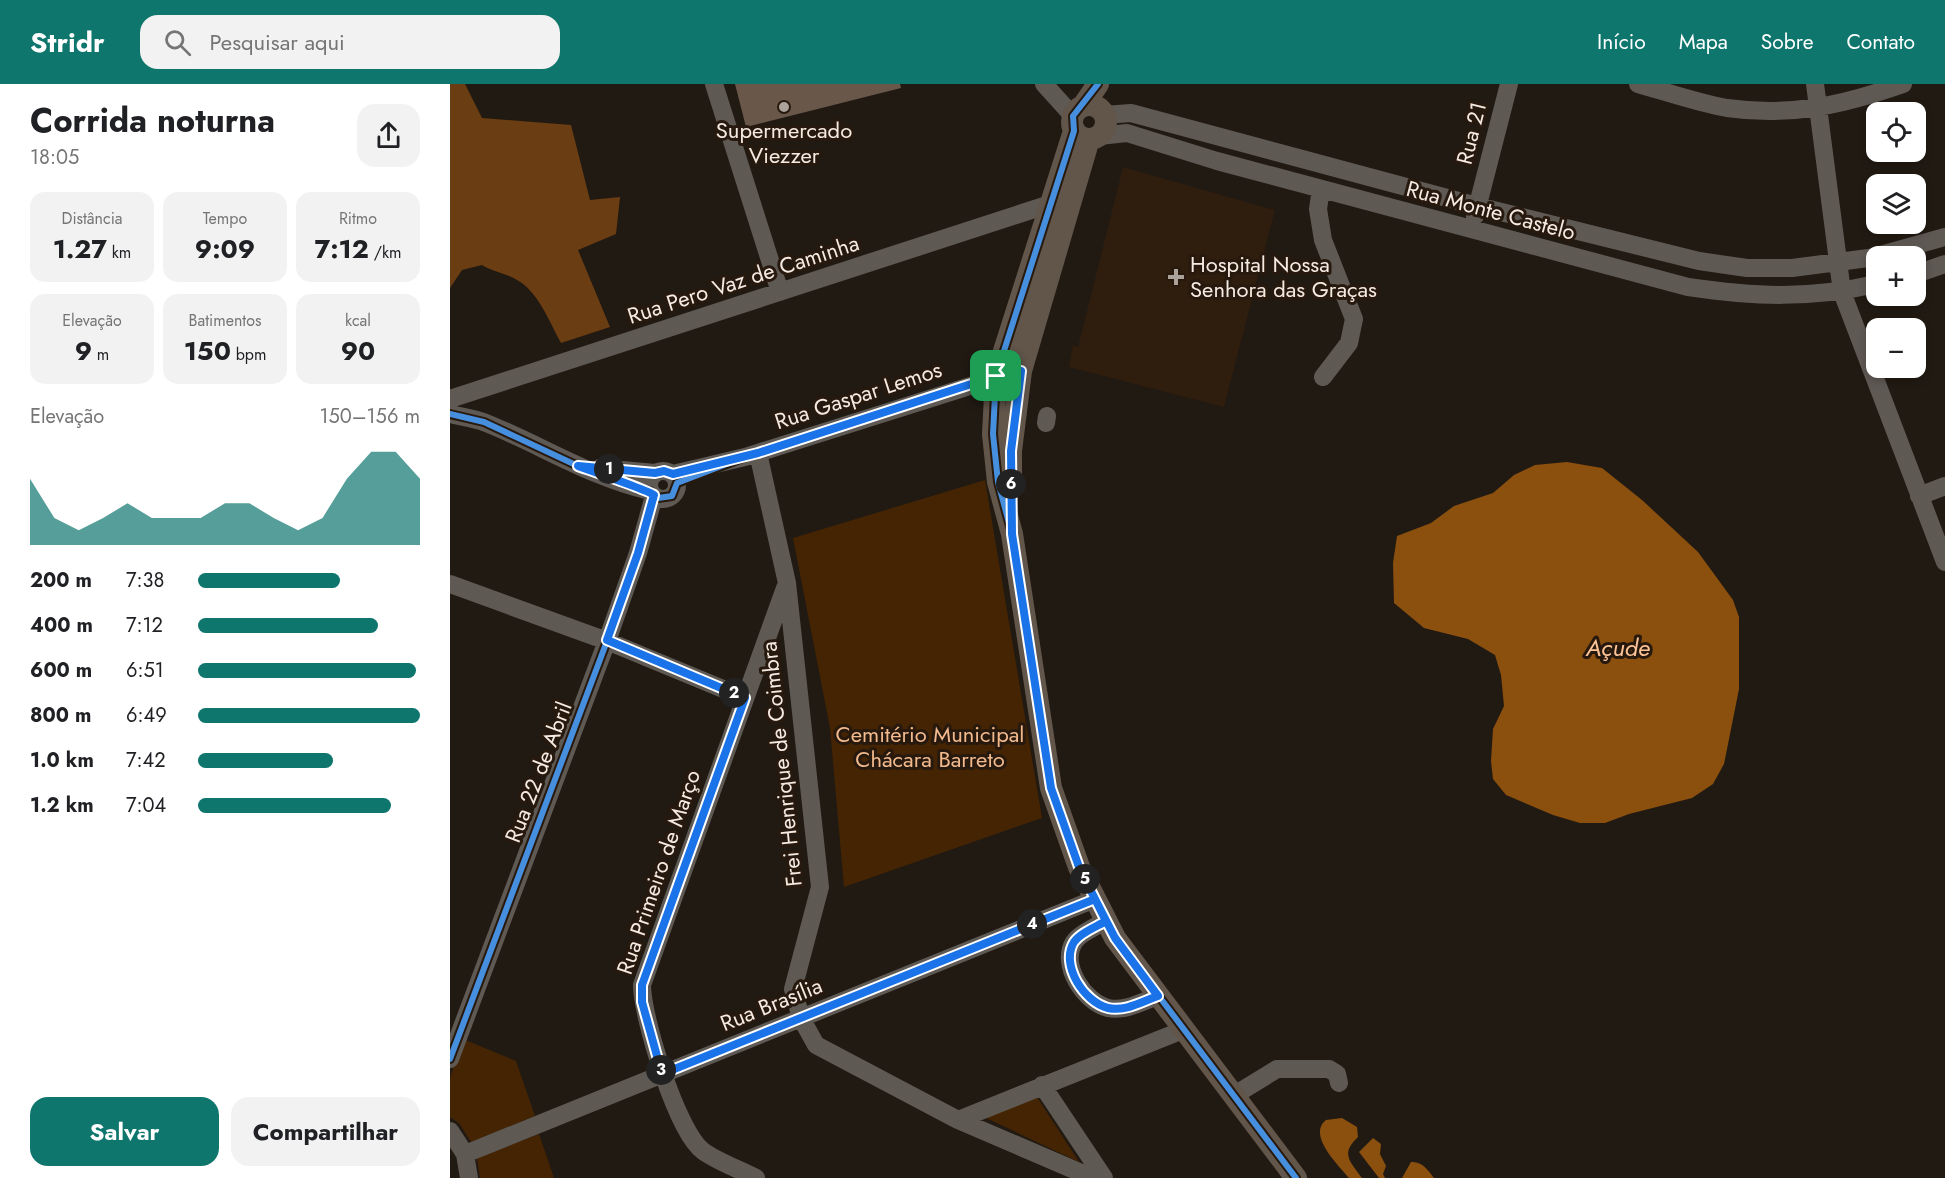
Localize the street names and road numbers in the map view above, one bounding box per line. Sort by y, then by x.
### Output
street label: Rua 21 [1448,98,1494,168]
street label: Rua Monte Castelo [1403,172,1579,248]
street label: Rua Pero Vaz de Caminha [623,226,863,332]
street label: Rua Gaspar Lemos [770,353,946,437]
street label: Frei Henrique de Coimbra [752,640,810,888]
street label: Rua 22 de Abril [496,697,580,847]
street label: Rua Primeiro de Março [608,765,708,979]
street label: Rua Brasília [715,969,827,1039]

